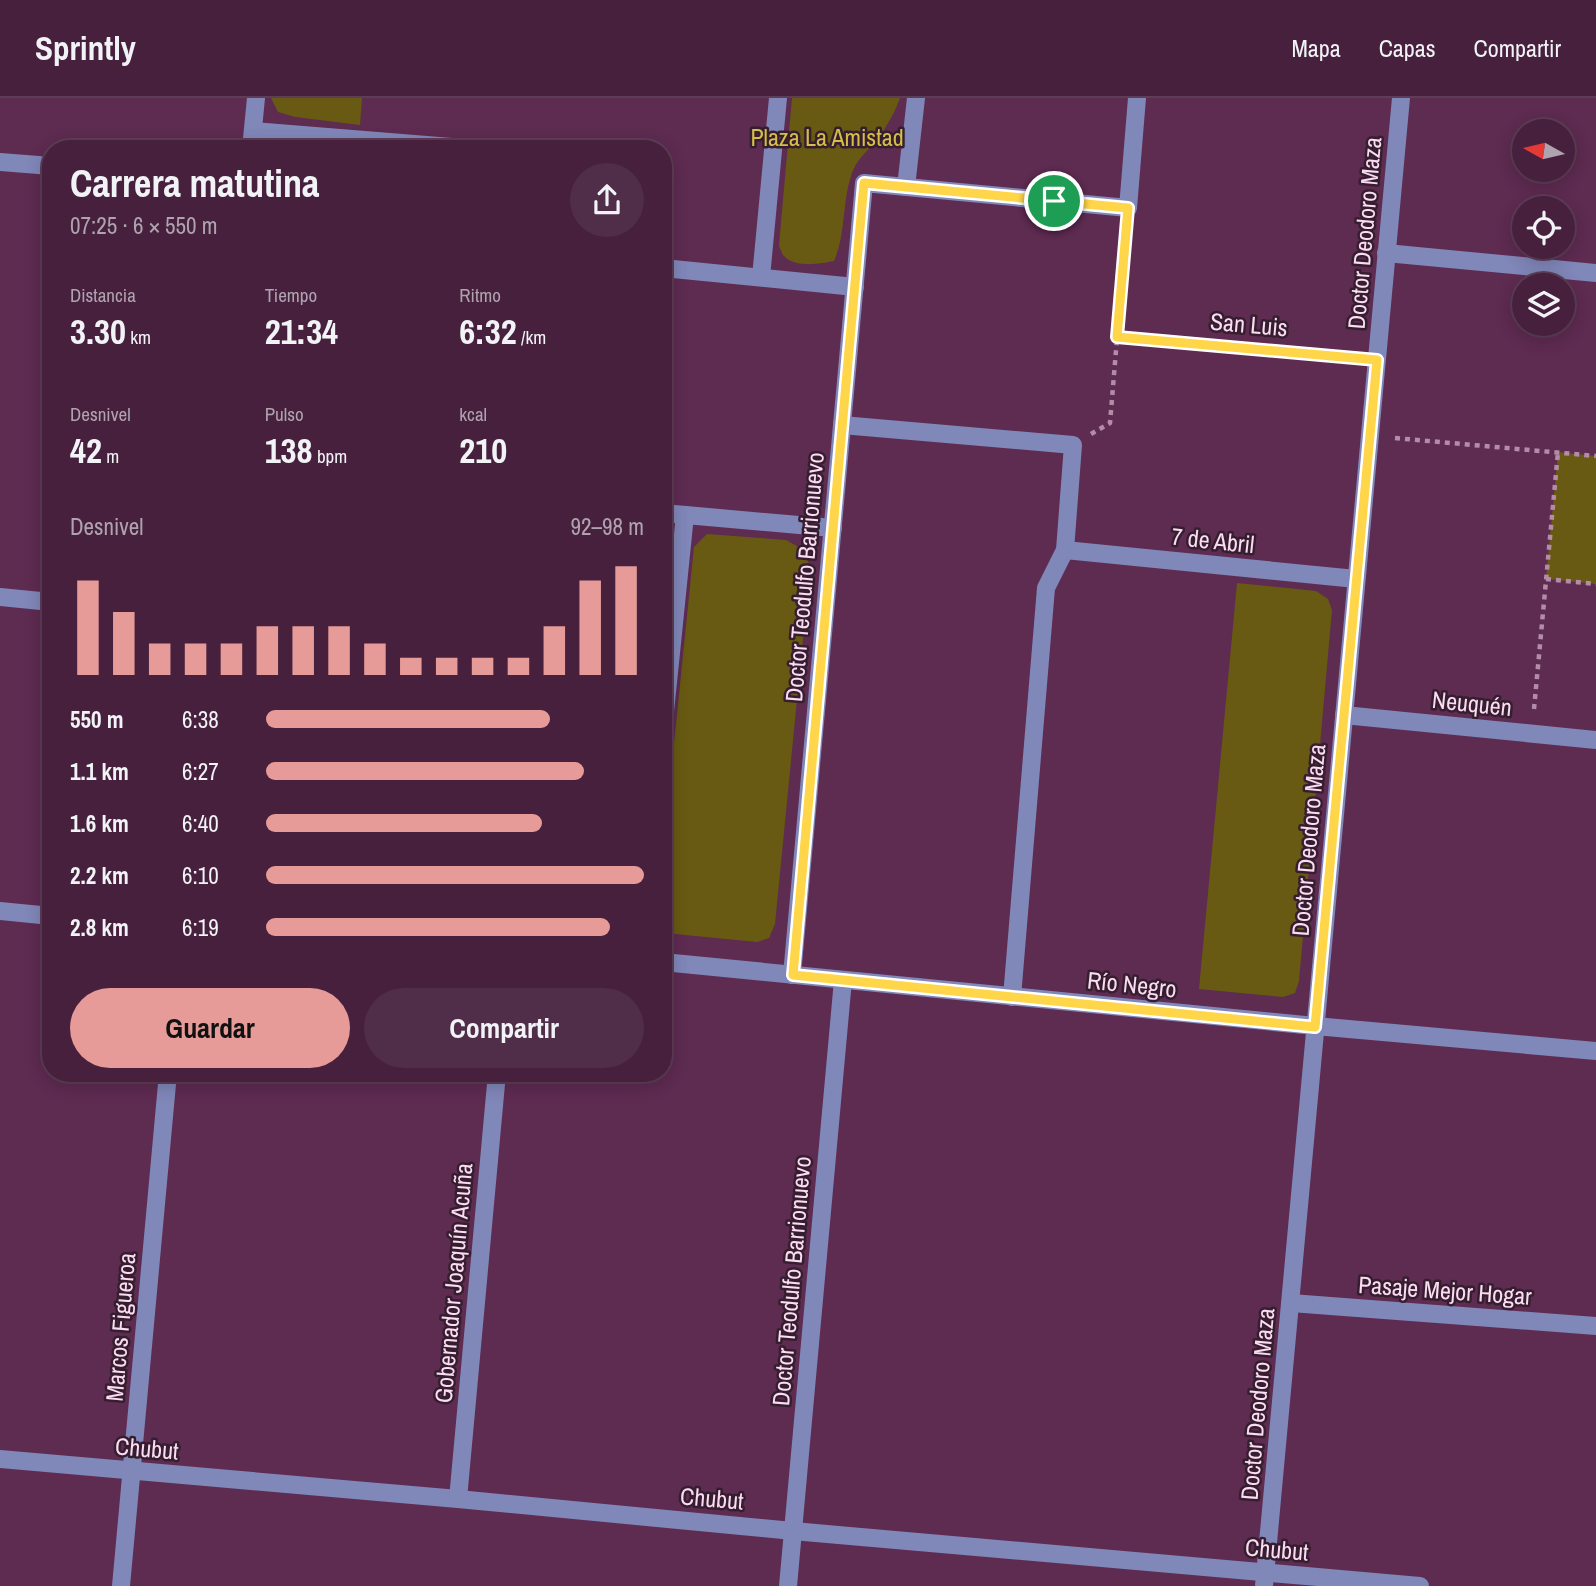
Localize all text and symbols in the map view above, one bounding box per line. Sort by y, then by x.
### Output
text: Sprintly [35,26,136,70]
text: Mapa [1291,32,1341,64]
text: Capas [1379,32,1436,64]
text: Compartir [1474,32,1561,64]
north arrow [1512,119,1575,182]
map controls [1512,119,1575,336]
park label: Plaza La Amistad [750,121,904,153]
street label: Doctor Deodoro Maza [1340,136,1388,330]
text: Carrera matutina [70,158,319,209]
button: share [570,163,644,237]
pin [1024,171,1084,231]
icon: arrive [1035,182,1073,220]
button: locate [1512,196,1575,259]
text: 07:25 · 6 × 550 m [70,210,217,241]
button: layers [1512,273,1575,336]
text: Distancia [70,282,136,308]
text: Tiempo [265,282,317,308]
text: Ritmo [459,282,501,308]
street label: San Luis [1209,305,1289,343]
text: 3.30 [70,308,126,355]
text: 21:34 [265,308,338,355]
text: 6:32 [459,308,517,355]
text: km [126,324,151,350]
text: /km [517,324,546,350]
text: Desnivel [70,401,131,427]
text: Pulso [265,401,304,427]
text: kcal [459,401,487,427]
text: 42 [70,427,102,474]
text: 138 [265,427,313,474]
text: 210 [459,427,507,474]
text: m [102,443,119,469]
text: bpm [313,443,347,469]
street label: Doctor Teodulfo Barrionuevo [777,451,831,703]
text: Desnivel [70,511,143,542]
text: 92–98 m [571,511,644,542]
street label: 7 de Abril [1170,520,1256,560]
street label: Neuquén [1431,683,1513,723]
text: 550 m [70,704,123,735]
text: 6:38 [182,704,219,735]
street label: Doctor Deodoro Maza [1284,743,1332,937]
text: 1.1 km [70,756,129,787]
text: 6:27 [182,756,219,787]
text: 1.6 km [70,808,129,839]
text: 6:40 [182,808,219,839]
text: 2.2 km [70,860,129,891]
text: 6:10 [182,860,219,891]
text: 2.8 km [70,912,129,943]
text: 6:19 [182,912,219,943]
street label: Río Negro [1086,963,1178,1005]
button: Guardar [70,988,350,1068]
button: Compartir [364,988,644,1068]
street label: Doctor Teodulfo Barrionuevo [764,1155,818,1407]
street label: Gobernador Joaquín Acuña [427,1162,479,1404]
street label: Marcos Figueroa [98,1251,142,1402]
street label: Pasaje Mejor Hogar [1357,1268,1533,1312]
street label: Doctor Deodoro Maza [1233,1307,1281,1501]
street label: Chubut [114,1429,181,1467]
street label: Chubut [679,1479,746,1517]
street label: Chubut [1244,1530,1311,1568]

